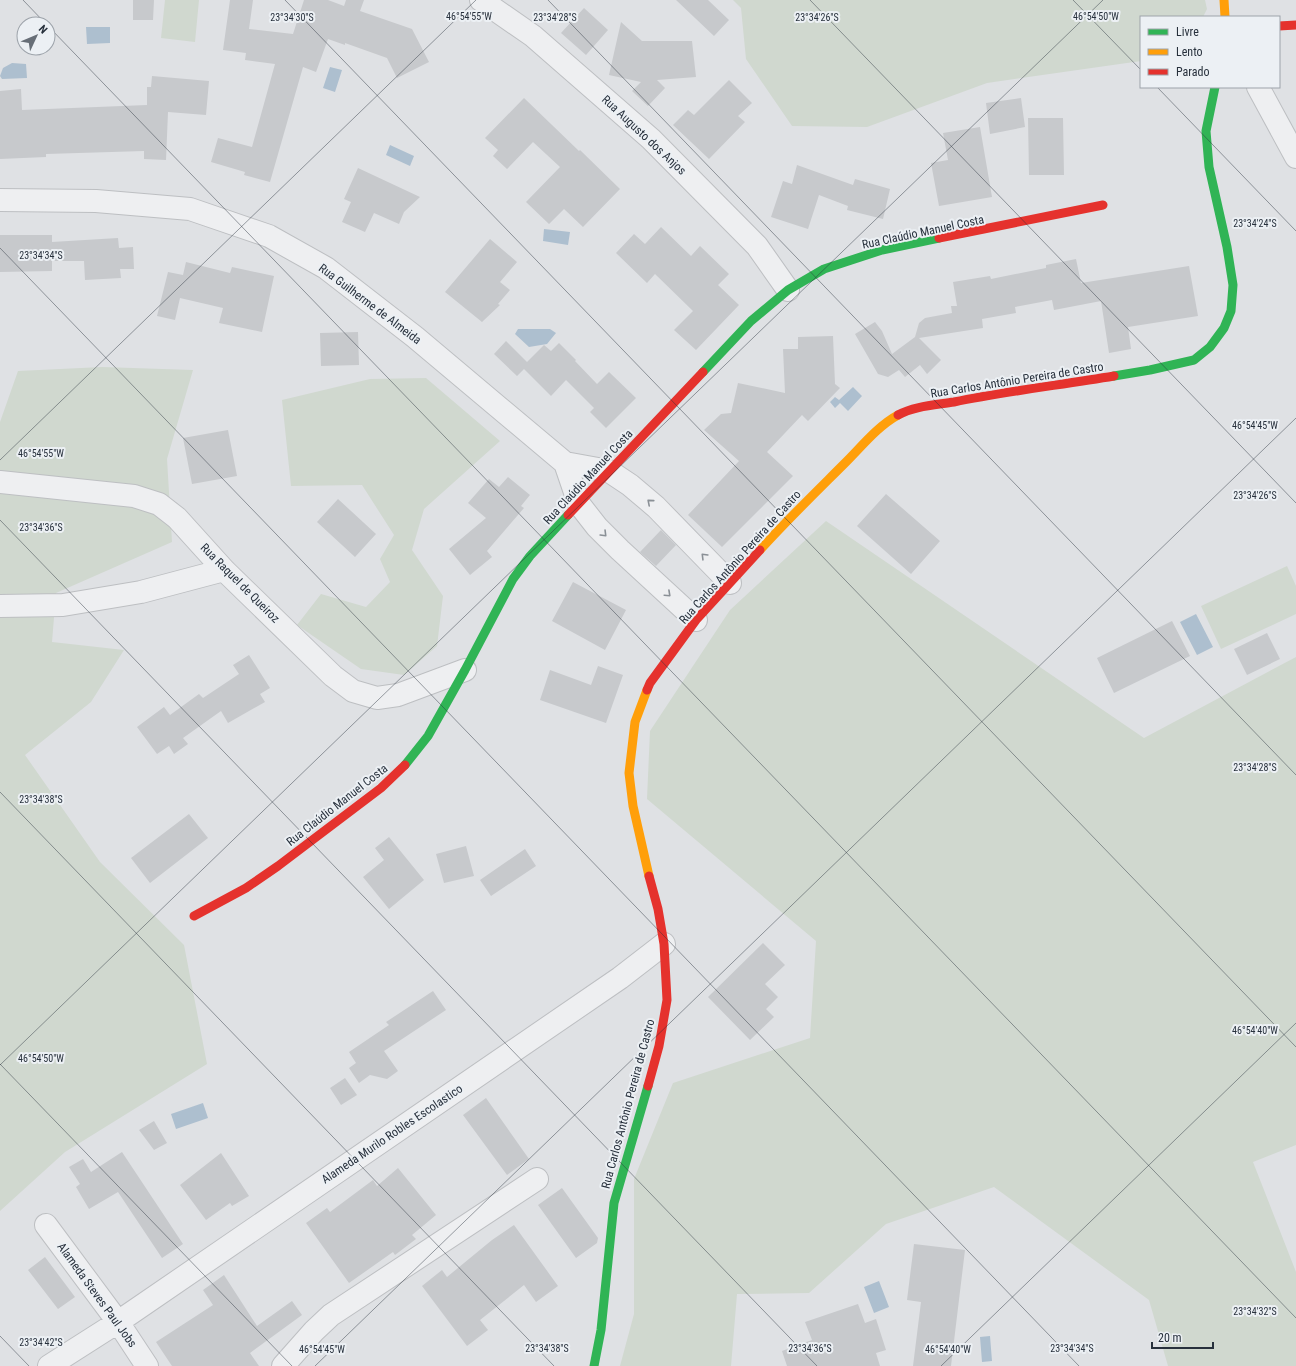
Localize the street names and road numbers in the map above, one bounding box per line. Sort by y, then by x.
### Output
street label: Rua Augusto dos Anjos [599,92,689,178]
street label: Rua Claúdio Manuel Costa [861,212,986,252]
street label: Rua Guilherme de Almeida [316,261,424,347]
street label: Rua Carlos Antônio Pereira de Castro [930,359,1104,401]
street label: Rua Claúdio Manuel Costa [540,427,636,527]
street label: Rua Carlos Antônio Pereira de Castro [676,487,804,627]
street label: Rua Raquel de Queiroz [198,541,282,625]
street label: Rua Claúdio Manuel Costa [284,761,391,849]
street label: Rua Carlos Antônio Pereira de Castro [599,1018,657,1190]
street label: Alameda Murilo Robles Escolastico [319,1081,465,1187]
street label: Alameda Steves Paul Jobs [54,1240,140,1350]

